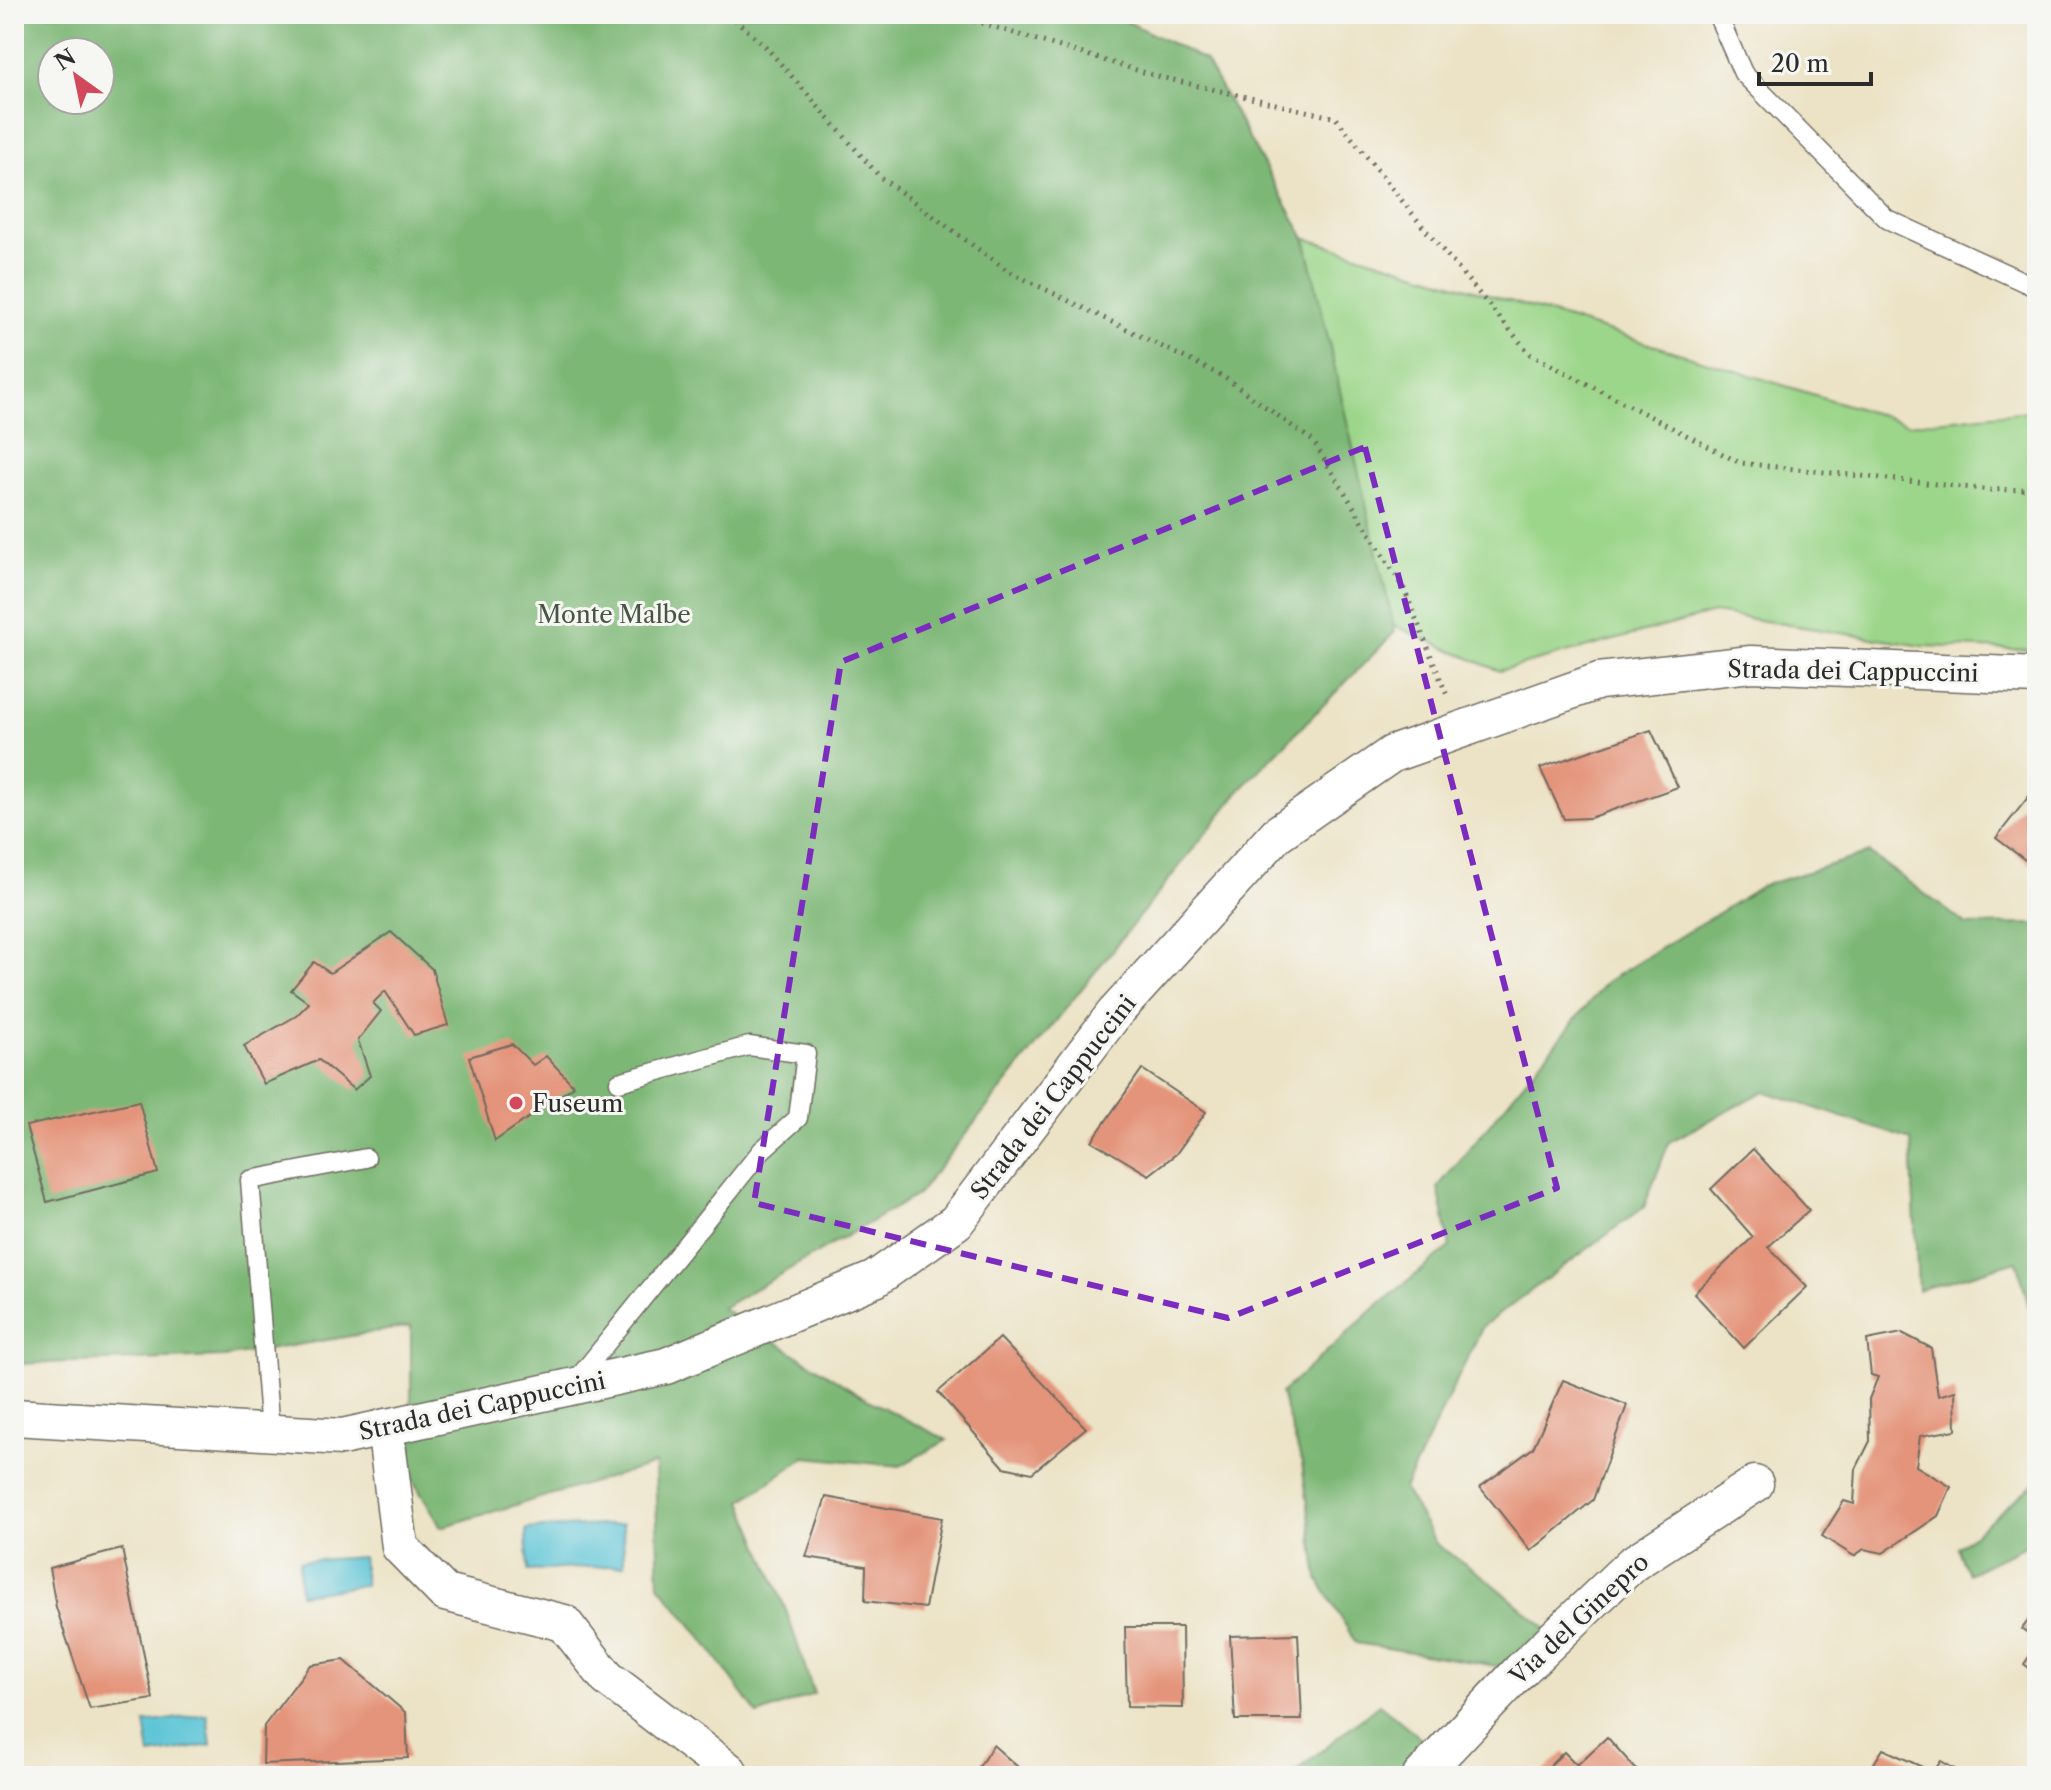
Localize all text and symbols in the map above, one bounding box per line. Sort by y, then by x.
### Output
north arrow [36,36,116,116]
scale bar [1759,36,1871,86]
text: N [50,43,81,76]
text: 20 m [1771,49,1829,78]
park label: Monte Malbe [537,600,691,629]
street label: Strada dei Cappuccini [1727,654,1979,688]
street label: Strada dei Cappuccini [964,989,1142,1205]
place label: Fuseum [532,1089,623,1118]
marker: Fuseum [507,1094,525,1112]
street label: Strada dei Cappuccini [356,1366,608,1446]
street label: Via del Ginepro [1503,1547,1654,1691]

